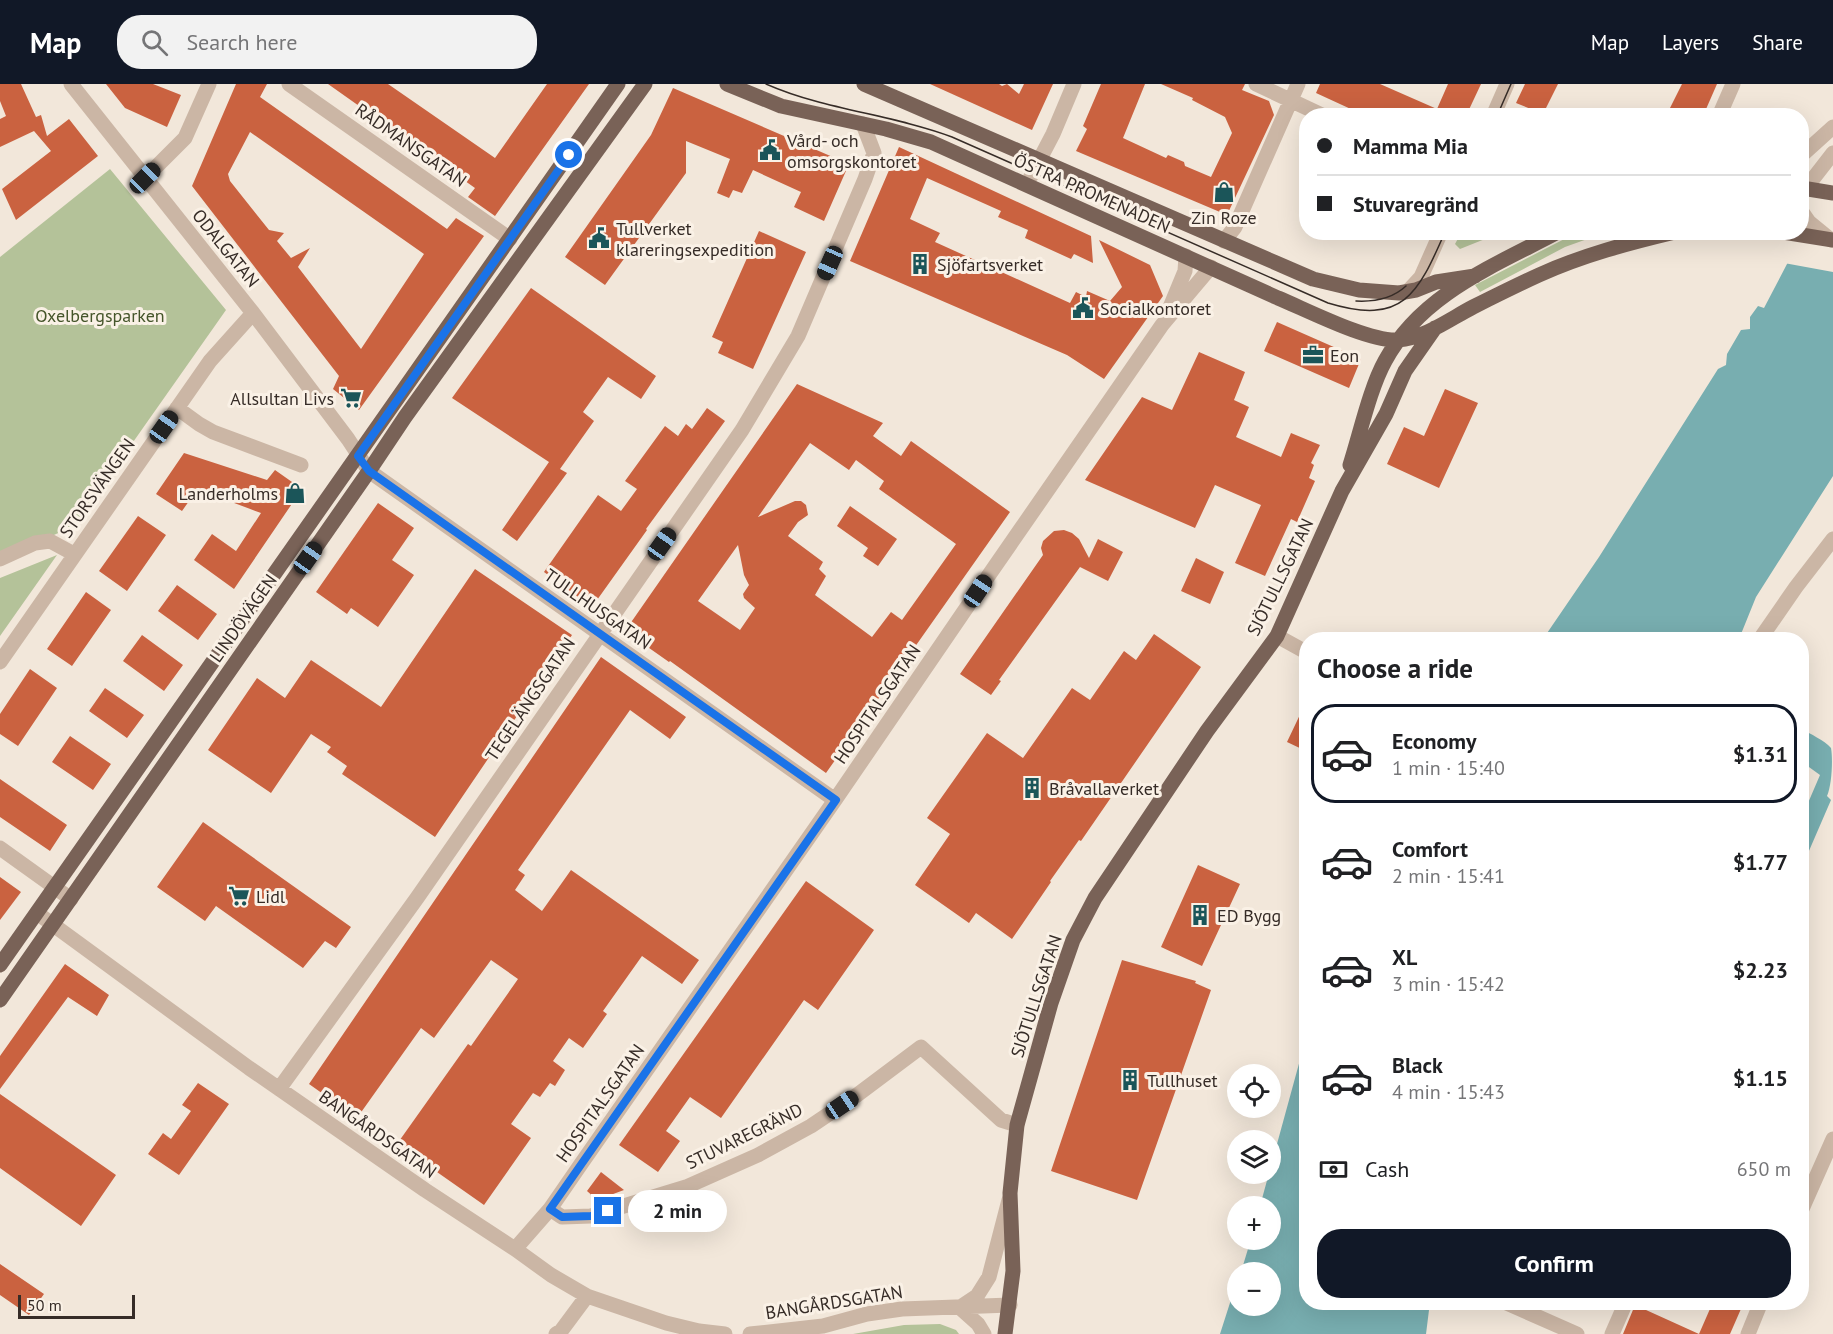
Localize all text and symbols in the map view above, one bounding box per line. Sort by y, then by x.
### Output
search box [117,15,537,69]
text: Map [30,24,81,61]
icon: search [138,26,171,59]
text: Search here [186,28,297,56]
text: Map [1591,29,1629,56]
text: Layers [1662,29,1719,56]
text: Share [1752,29,1803,56]
street label: RÅDMANSGATAN [351,98,471,192]
place label: Vård- och omsorgskontoret [786,129,917,173]
text: Mamma Mia [1353,132,1468,160]
public building icon: Vård- och omsorgskontoret [758,138,782,162]
route start [555,141,582,168]
street label: ÖSTRA PROMENADEN [1010,148,1174,238]
car [126,159,164,197]
shop icon: Zin Roze [1212,180,1236,204]
text: Stuvaregränd [1353,190,1479,218]
street label: ODALGATAN [187,204,265,292]
place label: Zin Roze [1191,206,1257,229]
place label: Tullverket klareringsexpedition [616,217,774,261]
public building icon: Tullverket klareringsexpedition [587,226,611,250]
car [814,243,846,283]
building icon: Sjöfartsverket [908,252,932,276]
place label: Sjöfartsverket [937,253,1043,276]
public building icon: Socialkontoret [1071,296,1095,320]
place label: Socialkontoret [1100,297,1211,320]
park label: Oxelbergsparken [35,304,165,327]
office icon: Eon [1301,343,1325,367]
place label: Eon [1330,344,1359,367]
supermarket icon: Allsultan Livs [339,386,363,410]
place label: Allsultan Livs [230,387,334,410]
car [146,407,182,447]
street label: STORSVÄNGEN [54,434,140,542]
shop icon: Landerholms [283,481,307,505]
place label: Landerholms [178,482,278,505]
street label: SJÖTULLSGATAN [1242,514,1318,640]
car [644,524,680,564]
car [290,538,326,578]
street label: TULLHUSGATAN [540,564,656,654]
street label: LINDÖVÄGEN [204,569,282,667]
car [960,571,996,611]
street label: TEGELÄNGSGATAN [480,633,580,765]
street label: HOSPITALSGATAN [829,640,925,768]
text: Choose a ride [1317,651,1473,685]
icon: car [1320,727,1374,781]
text: Economy [1392,727,1476,755]
text: $1.31 [1733,740,1788,768]
text: 1 min · 15:40 [1392,755,1505,781]
building icon: Bråvallaverket [1020,776,1044,800]
place label: Bråvallaverket [1049,777,1159,800]
icon: car [1320,835,1374,889]
text: Comfort [1392,835,1468,863]
text: $1.77 [1733,848,1788,876]
text: 2 min · 15:41 [1392,863,1505,889]
supermarket icon: Lidl [227,884,251,908]
place label: Lidl [256,885,286,908]
building icon: ED Bygg [1188,903,1212,927]
place label: ED Bygg [1217,904,1281,927]
street label: SJÖTULLSGATAN [1005,932,1067,1060]
icon: car [1320,943,1374,997]
text: XL [1392,943,1417,971]
text: $2.23 [1733,956,1788,984]
text: 3 min · 15:42 [1392,971,1505,997]
street label: HOSPITALSGATAN [551,1039,649,1167]
icon: car [1320,1051,1374,1105]
text: Black [1392,1051,1443,1079]
map controls [1227,1064,1281,1316]
button: locate [1227,1064,1281,1118]
text: $1.15 [1733,1064,1788,1092]
building icon: Tullhuset [1118,1068,1142,1092]
place label: Tullhuset [1147,1069,1218,1092]
text: 4 min · 15:43 [1392,1079,1505,1105]
street label: BANGÅRDSGATAN [315,1085,441,1183]
car [822,1087,862,1123]
street label: STUVAREGRÄND [682,1098,806,1174]
button: layers [1227,1130,1281,1184]
icon: cash [1317,1153,1350,1186]
text: Cash [1365,1155,1409,1183]
text: 650 m [1737,1156,1791,1182]
callout: 2 min [629,1190,728,1232]
button: + [1227,1196,1281,1250]
route end [594,1197,621,1224]
text: 2 min [653,1198,702,1224]
button: Confirm [1317,1229,1791,1298]
button: − [1227,1262,1281,1316]
street label: BANGÅRDSGATAN [764,1280,904,1324]
scale bar [18,1292,135,1320]
text: 50 m [27,1295,62,1315]

